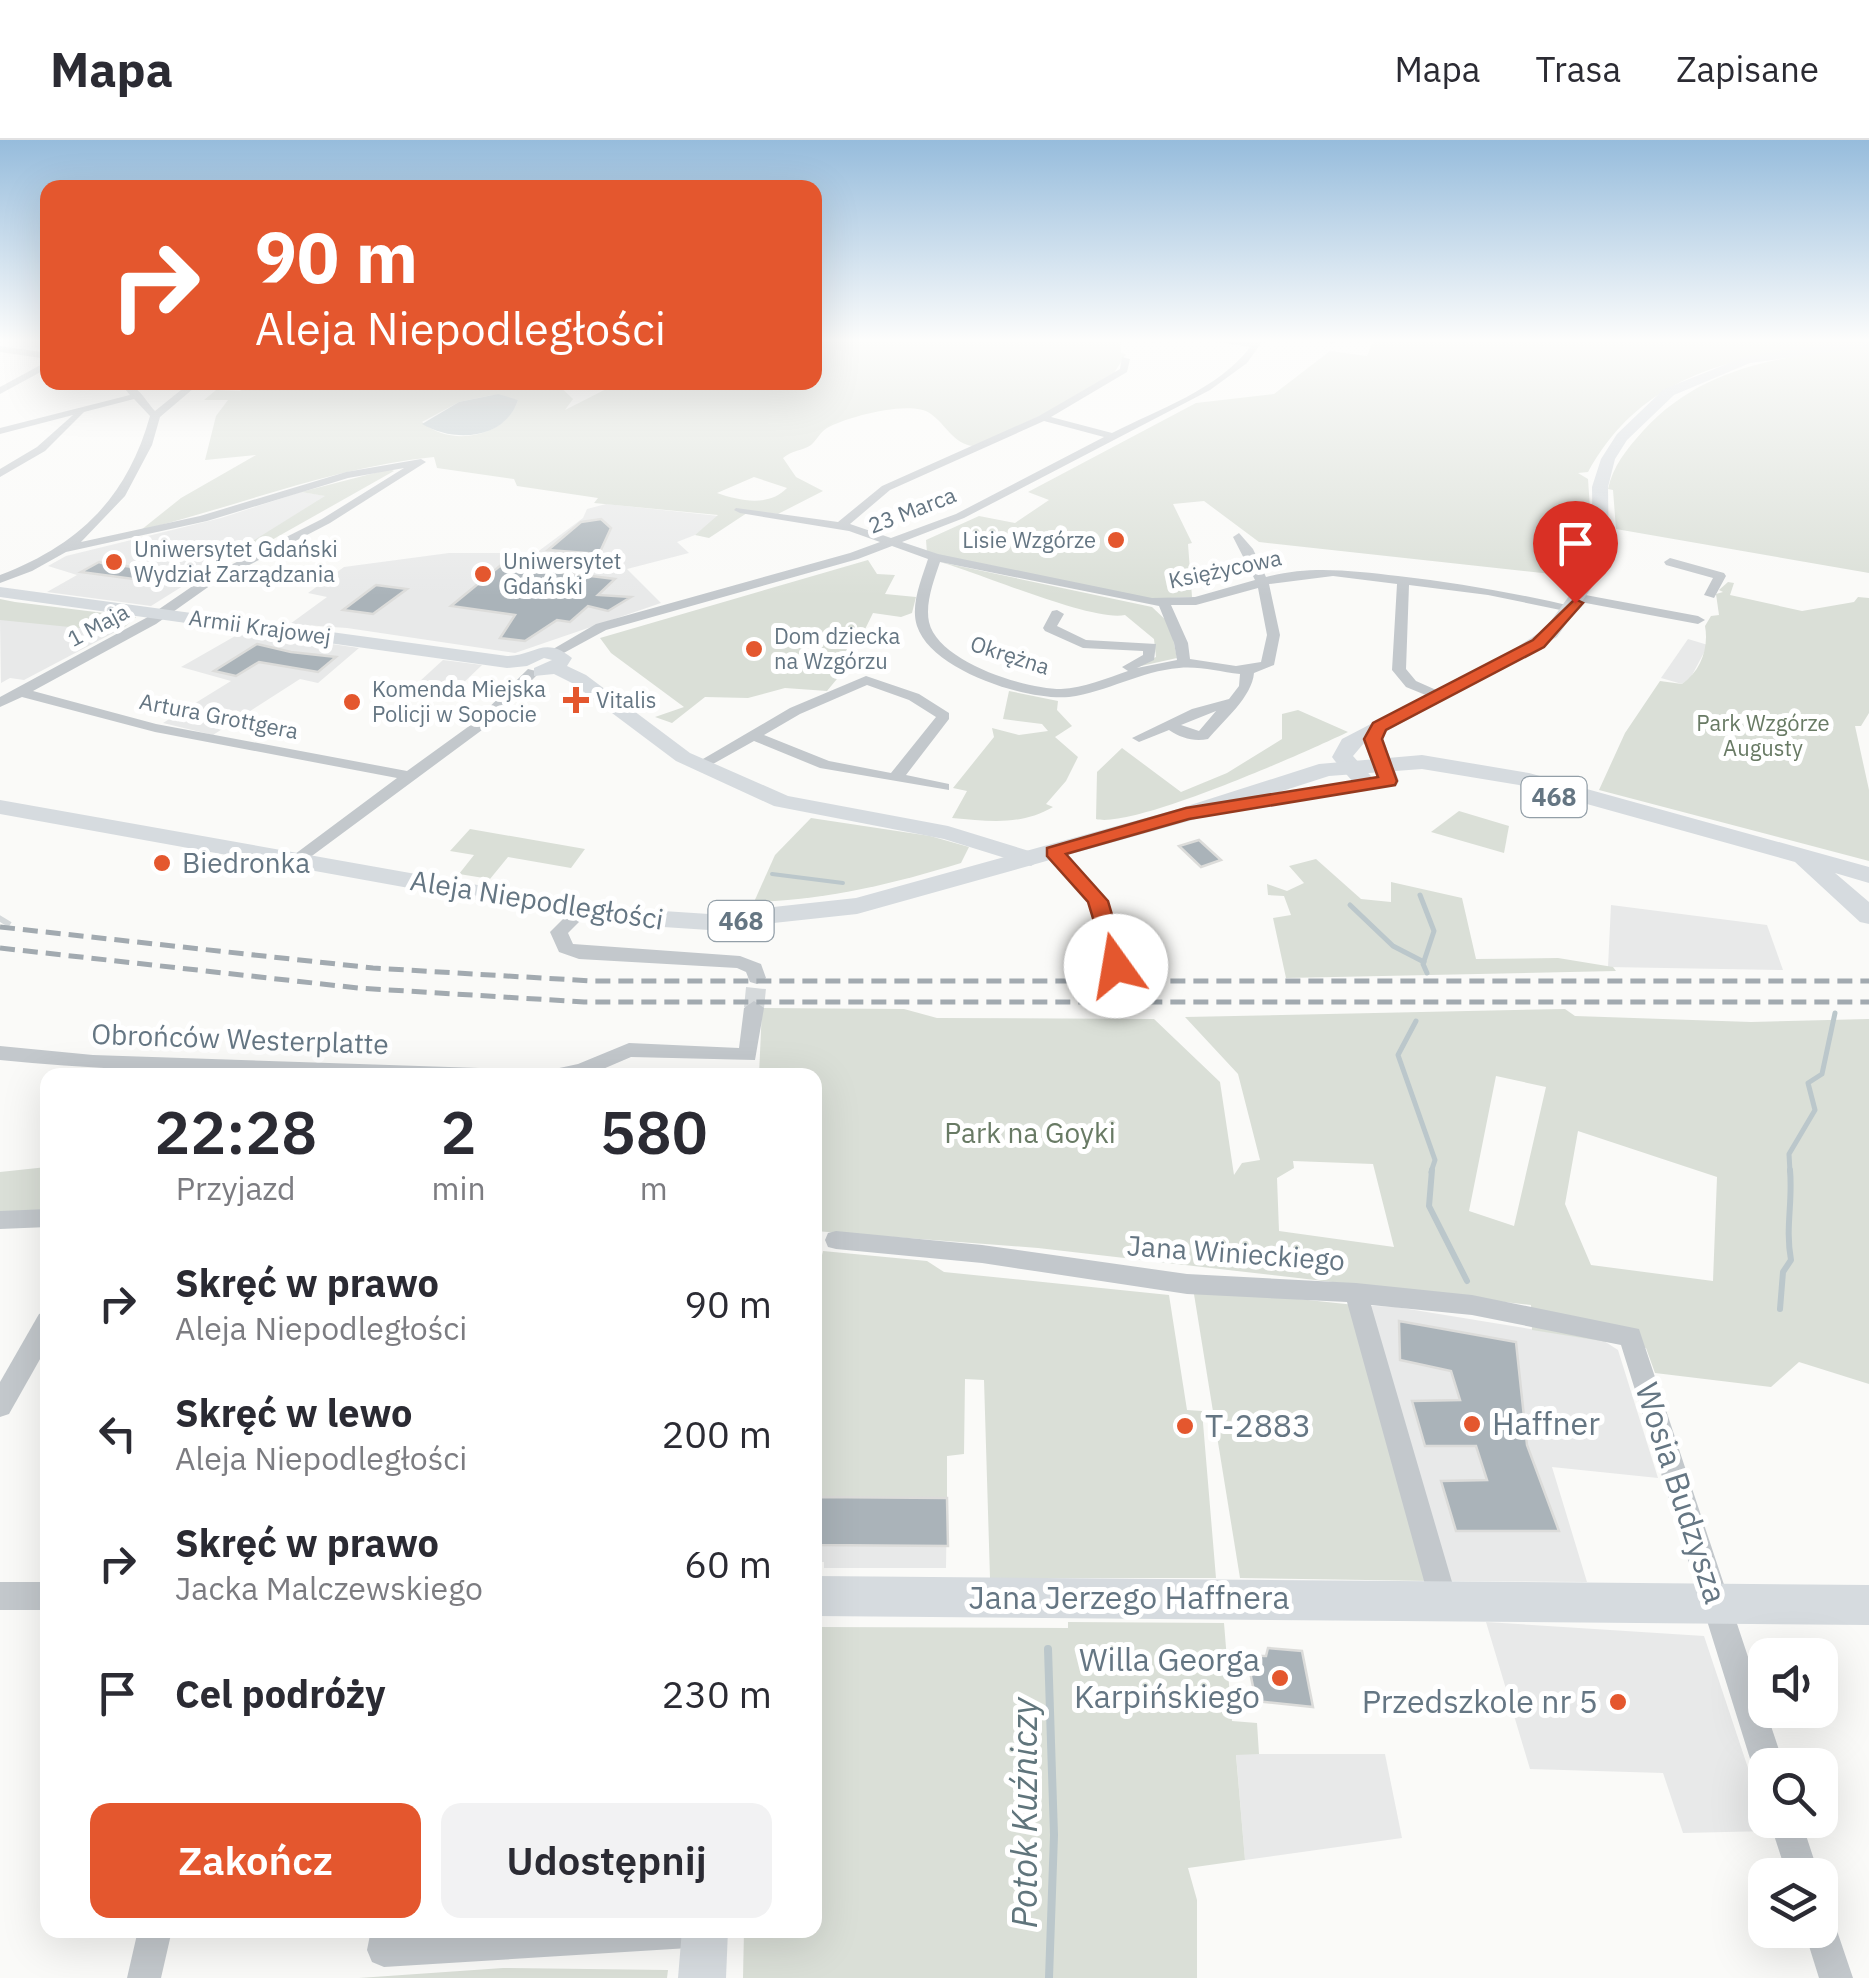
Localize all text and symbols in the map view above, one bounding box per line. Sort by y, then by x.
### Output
text: Mapa [50,38,173,100]
text: Mapa [1394,46,1481,92]
text: Trasa [1536,46,1621,92]
text: Zapisane [1676,46,1819,92]
text: 90 m [255,211,418,302]
icon: right [90,220,220,350]
text: Aleja Niepodległości [255,299,666,357]
street label: 23 Marca [864,479,960,540]
pin [1533,501,1618,604]
icon: arrive [1548,516,1603,571]
place label: Lisie Wzgórze [962,525,1096,554]
marker: Lisie Wzgórze [1105,529,1127,551]
place label: Uniwersytet Gdański Wydział Zarządzania [134,534,338,588]
street label: Księżycowa [1166,542,1284,595]
place label: Uniwersytet Gdański [503,546,622,600]
marker: Uniwersytet Gdański Wydział Zarządzania [103,551,125,573]
marker: Uniwersytet Gdański [472,563,494,585]
street label: 1 Maja [62,596,134,653]
street label: Armii Krajowej [187,602,333,651]
place label: Dom dziecka na Wzgórzu [774,621,901,675]
street label: Okrężna [967,628,1054,681]
marker: Dom dziecka na Wzgórzu [743,638,765,660]
place label: Komenda Miejska Policji w Sopocie [372,674,546,728]
place label: Vitalis [596,685,657,714]
street label: Artura Grottgera [137,686,301,745]
marker: Vitalis [565,689,587,711]
marker: Komenda Miejska Policji w Sopocie [341,691,363,713]
park label: Park Wzgórze Augusty [1696,708,1830,762]
road number: 468 [1522,777,1586,817]
place label: Biedronka [182,844,310,881]
marker: Biedronka [151,852,173,874]
street label: Aleja Niepodległości [408,861,666,938]
road number: 468 [708,901,774,941]
position arrow [1064,914,1168,1018]
street label: Obrońców Westerplatte [91,1015,389,1062]
text: 22:28 [154,1092,317,1171]
text: 2 [441,1092,477,1171]
text: 580 [600,1092,708,1171]
park label: Park na Goyki [944,1114,1116,1151]
text: Przyjazd [176,1167,296,1209]
text: min [431,1167,486,1209]
text: m [640,1167,668,1209]
street label: Jana Winieckiego [1126,1226,1346,1279]
text: Skręć w prawo [175,1258,439,1307]
icon: right [90,1276,145,1331]
text: 90 m [684,1279,772,1328]
text: Aleja Niepodległości [175,1307,467,1349]
street label: Wosia Budzysza [1626,1377,1737,1608]
text: Skręć w lewo [175,1388,412,1437]
place label: Haffner [1492,1402,1600,1444]
place label: T-2883 [1205,1404,1311,1446]
icon: left [90,1406,145,1461]
text: 200 m [661,1409,772,1458]
marker: Haffner [1461,1413,1483,1435]
marker: T-2883 [1174,1415,1196,1437]
text: Aleja Niepodległości [175,1437,467,1479]
text: Skręć w prawo [175,1518,439,1567]
icon: right [90,1536,145,1591]
text: 60 m [684,1539,772,1588]
text: Jacka Malczewskiego [175,1567,483,1609]
street label: Jana Jerzego Haffnera [968,1576,1290,1618]
place label: Willa Georga Karpińskiego [1074,1638,1260,1717]
map controls [1748,1638,1838,1948]
button: sound [1748,1638,1838,1728]
icon: arrive [90,1666,145,1721]
marker: Willa Georga Karpińskiego [1269,1667,1291,1689]
text: Cel podróży [175,1669,385,1718]
text: 230 m [661,1669,772,1718]
place label: Przedszkole nr 5 [1362,1680,1598,1722]
marker: Przedszkole nr 5 [1607,1691,1629,1713]
water label: Potok Kuźniczy [1001,1696,1047,1928]
button: search [1748,1748,1838,1838]
button: Zakończ [90,1803,421,1918]
button: Udostępnij [441,1803,772,1918]
button: layers [1748,1858,1838,1948]

